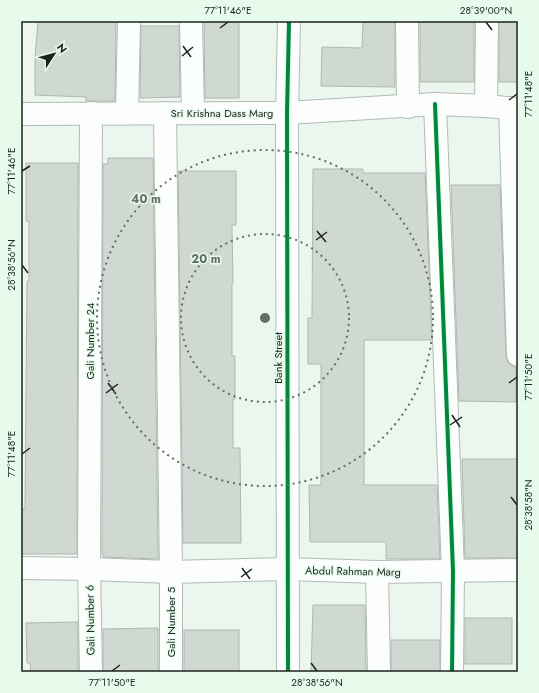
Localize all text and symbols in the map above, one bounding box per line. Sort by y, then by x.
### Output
text: 77°11'46"E [205,3,251,18]
text: 28°39'00"N [460,3,512,18]
north arrow [34,34,74,74]
text: N [53,40,71,56]
text: 77°11'48"E [521,71,536,117]
street label: Sri Krishna Dass Marg [171,105,273,121]
text: 77°11'46"E [4,148,19,194]
text: 40 m [131,190,161,208]
text: 28°38'56"N [4,239,19,291]
text: 20 m [191,250,221,268]
street label: Gali Number 24 [82,302,98,380]
centre of rings [258,311,272,325]
street label: Bank Street [270,332,286,384]
text: 77°11'50"E [521,354,536,400]
text: 77°11'48"E [4,431,19,477]
text: 28°38'58"N [521,479,536,531]
street label: Abdul Rahman Marg [305,562,401,580]
street label: Gali Number 6 [81,584,99,656]
street label: Gali Number 5 [163,587,179,657]
text: 77°11'50"E [89,675,135,690]
text: 28°38'56"N [291,675,343,690]

